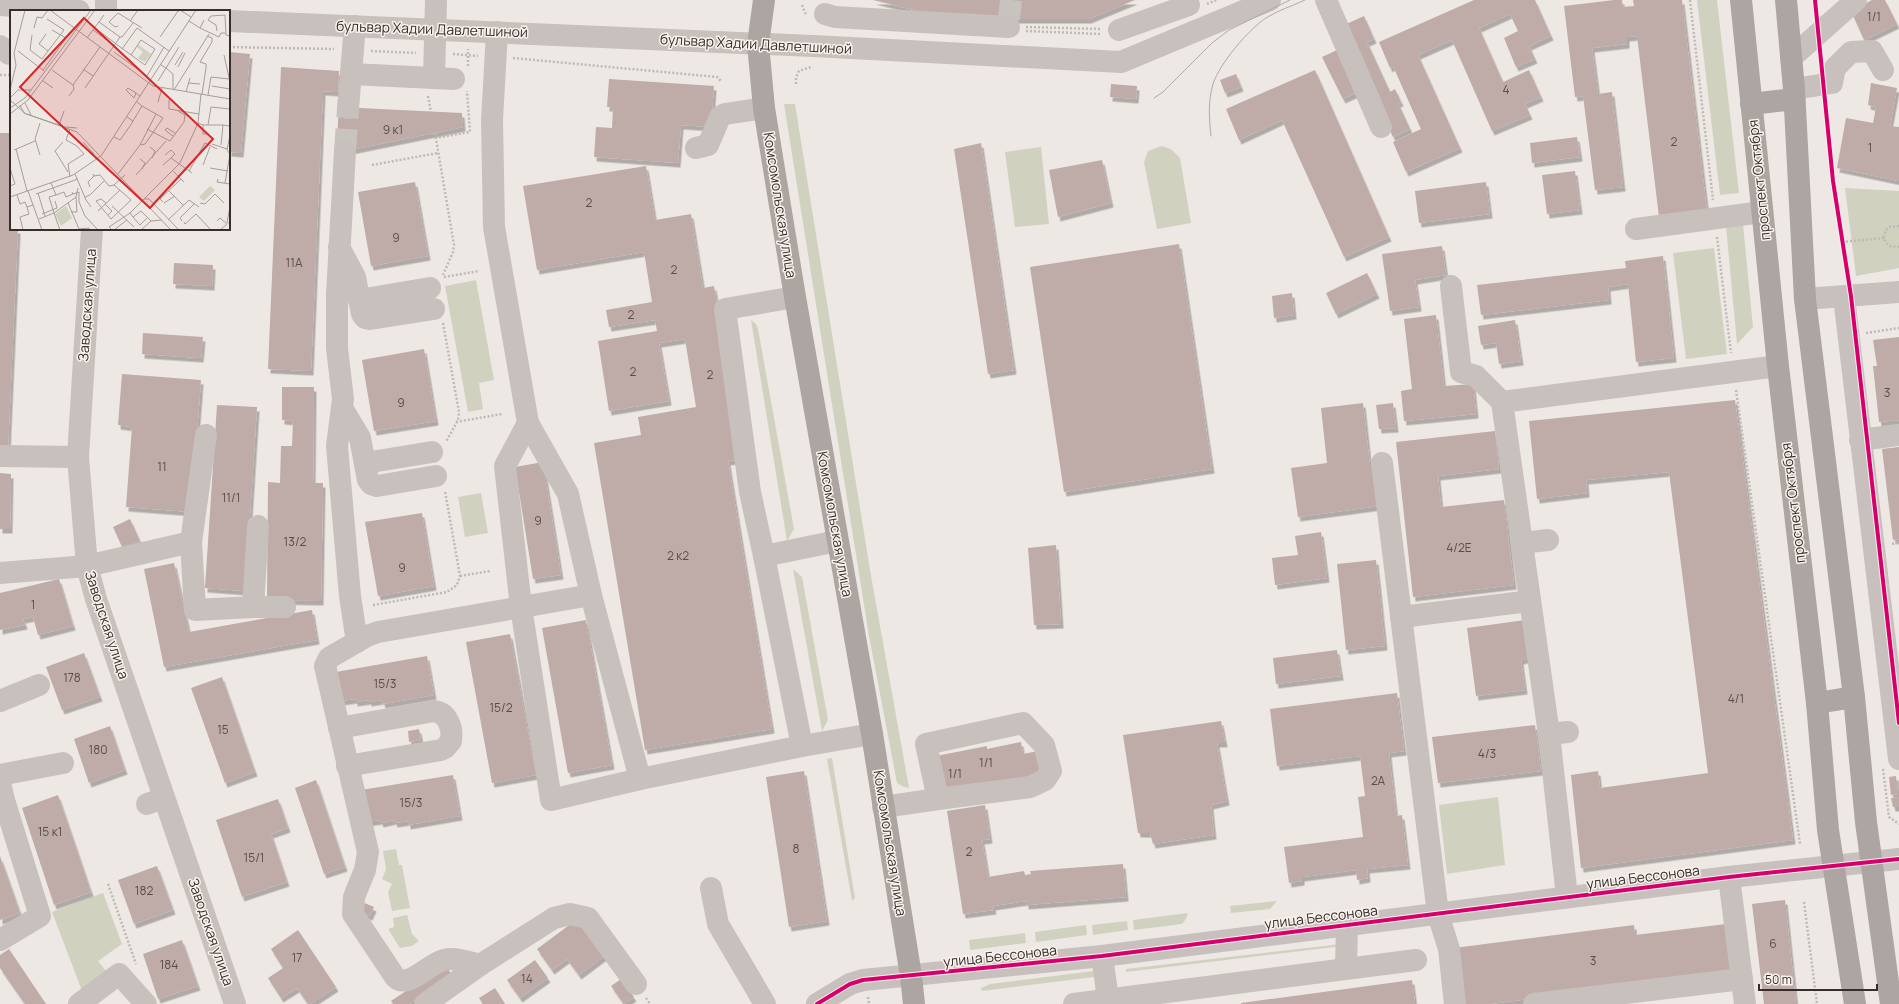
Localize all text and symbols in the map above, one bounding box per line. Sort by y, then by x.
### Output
house number: 1/1 [1867,8,1881,25]
inset map [10,10,230,230]
street label: бульвар Хадии Давлетшиной [336,16,528,41]
street label: бульвар Хадии Давлетшиной [660,29,852,58]
house number: 4 [1502,81,1510,98]
street label: проспект Октября [1743,119,1774,241]
house number: 9 к1 [383,121,403,138]
street label: Комсомольская улица [760,131,801,279]
house number: 2 [1671,133,1678,150]
house number: 1 [1868,139,1872,156]
house number: 2 [586,194,593,211]
house number: 9 [392,229,400,246]
street label: Заводская улица [73,248,100,362]
house number: 11А [286,254,303,271]
house number: 2 [671,261,678,278]
house number: 2 [628,306,635,323]
house number: 2 [630,363,637,380]
house number: 2 [707,366,714,383]
house number: 3 [1884,384,1890,401]
house number: 9 [397,394,405,411]
street label: проспект Октября [1776,442,1809,564]
street label: Комсомольская улица [813,450,858,598]
house number: 11 [157,458,167,475]
house number: 11/1 [222,489,240,506]
house number: 9 [534,512,542,529]
house number: 13/2 [284,533,307,550]
house number: 4/2Е [1446,539,1472,556]
house number: 2 к2 [667,547,689,564]
house number: 9 [398,559,406,576]
street label: Заводская улица [81,568,134,681]
house number: 1 [31,596,35,613]
house number: 178 [63,669,81,686]
house number: 15/3 [374,675,396,692]
house number: 4/1 [1728,690,1744,707]
house number: 15/2 [489,699,513,716]
house number: 15 [217,721,229,738]
house number: 180 [89,741,107,758]
house number: 4/3 [1478,745,1496,762]
house number: 1/1 [979,754,993,771]
house number: 1/1 [948,765,962,782]
street label: Комсомольская улица [870,769,911,917]
house number: 2А [1371,772,1385,789]
house number: 15/3 [400,794,422,811]
house number: 15 к1 [38,823,62,840]
house number: 8 [793,840,800,857]
house number: 2 [966,843,973,860]
house number: 15/1 [244,849,264,866]
street label: улица Бессонова [1585,860,1701,893]
street label: Заводская улица [184,875,239,988]
house number: 182 [135,882,153,899]
street label: улица Бессонова [1263,900,1379,933]
house number: 6 [1769,935,1777,952]
street label: улица Бессонова [942,940,1058,971]
house number: 17 [292,949,302,966]
house number: 3 [1590,952,1596,969]
house number: 184 [160,956,178,973]
scale bar [1759,966,1877,992]
house number: 14 [521,970,533,987]
text: 50 m [1765,971,1792,988]

